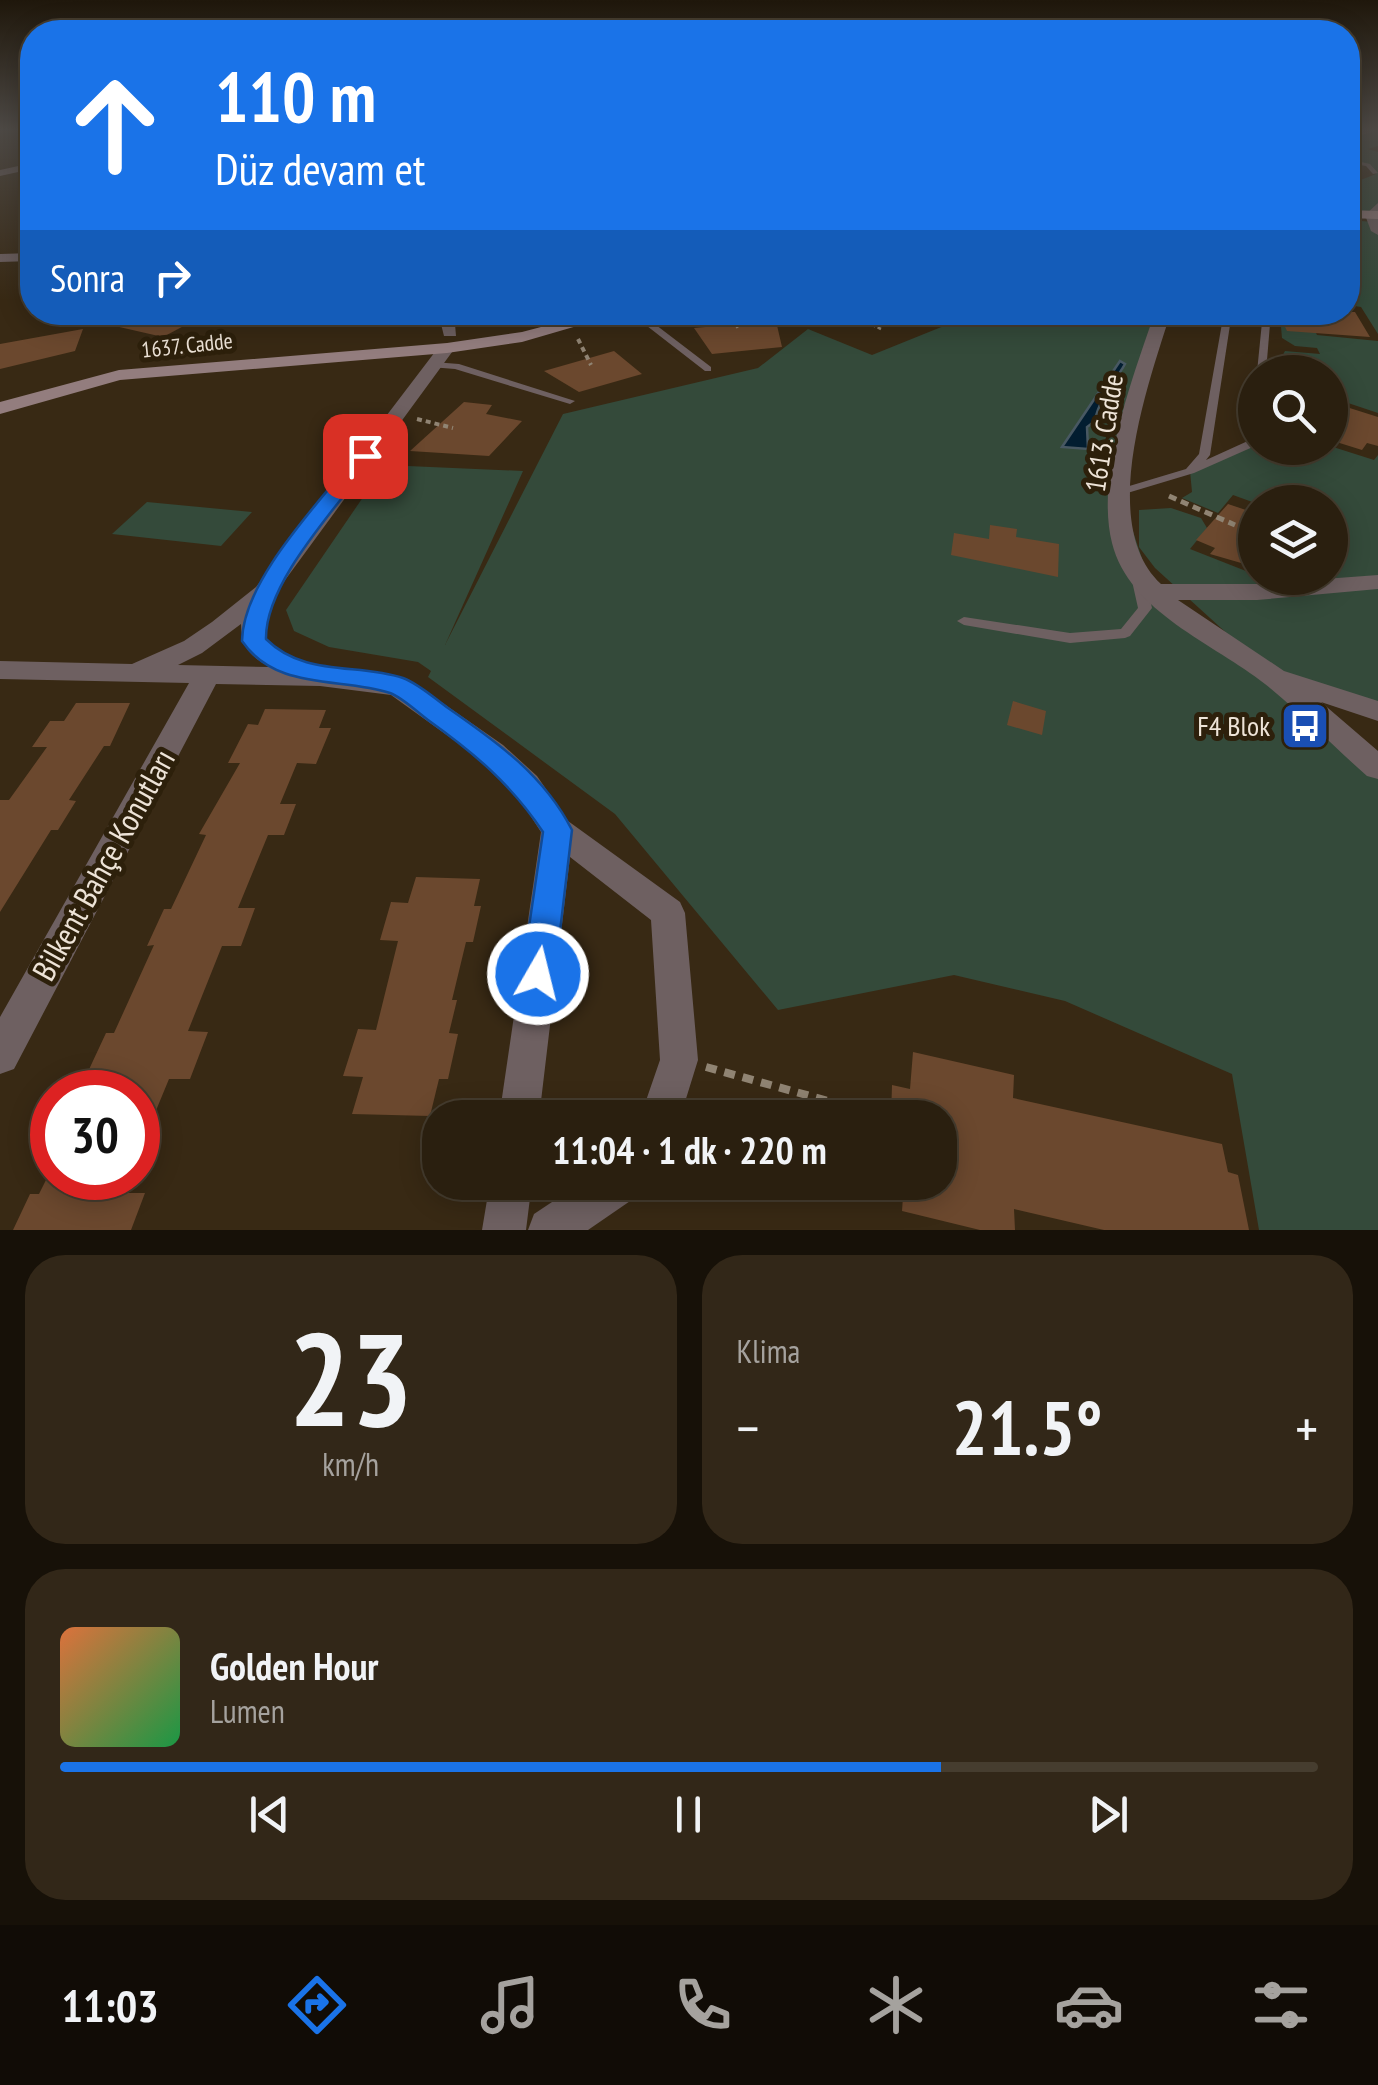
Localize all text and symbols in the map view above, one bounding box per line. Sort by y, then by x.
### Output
text: 110 m [215,51,376,141]
icon: ahead [50,60,180,190]
text: Düz devam et [215,139,425,197]
icon: right [145,250,200,305]
text: Sonra [50,253,125,302]
street label: 1637. Cadde [140,326,234,364]
map controls [1238,355,1348,595]
button: search [1238,355,1348,465]
street label: 1613. Cadde [1076,371,1131,495]
pin [323,414,408,499]
icon: arrive [338,429,393,484]
button: layers [1238,485,1348,595]
bus stop icon: F4 Blok [1279,700,1331,752]
place label: F4 Blok [1197,707,1270,744]
street label: Bilkent Bahçe Konutları [22,741,184,988]
position arrow [486,922,590,1026]
speed limit sign: 30 [30,1070,160,1200]
text: 11:04 · 1 dk · 220 m [552,1125,827,1174]
text: 23 [289,1294,413,1462]
text: Klima [737,1330,800,1372]
text: 21.5° [952,1379,1103,1476]
text: − [737,1392,759,1463]
text: + [1295,1392,1318,1463]
text: km/h [322,1443,379,1485]
text: Golden Hour [210,1641,379,1690]
text: Lumen [210,1690,285,1732]
icon: previous [242,1787,297,1842]
icon: pause [661,1787,716,1842]
icon: next [1081,1787,1136,1842]
icon: directions [282,1970,352,2040]
icon: music [475,1970,545,2040]
icon: phone [668,1970,738,2040]
icon: climate [861,1970,931,2040]
icon: car [1054,1970,1124,2040]
icon: filters [1246,1970,1316,2040]
text: 11:03 [61,1976,159,2034]

